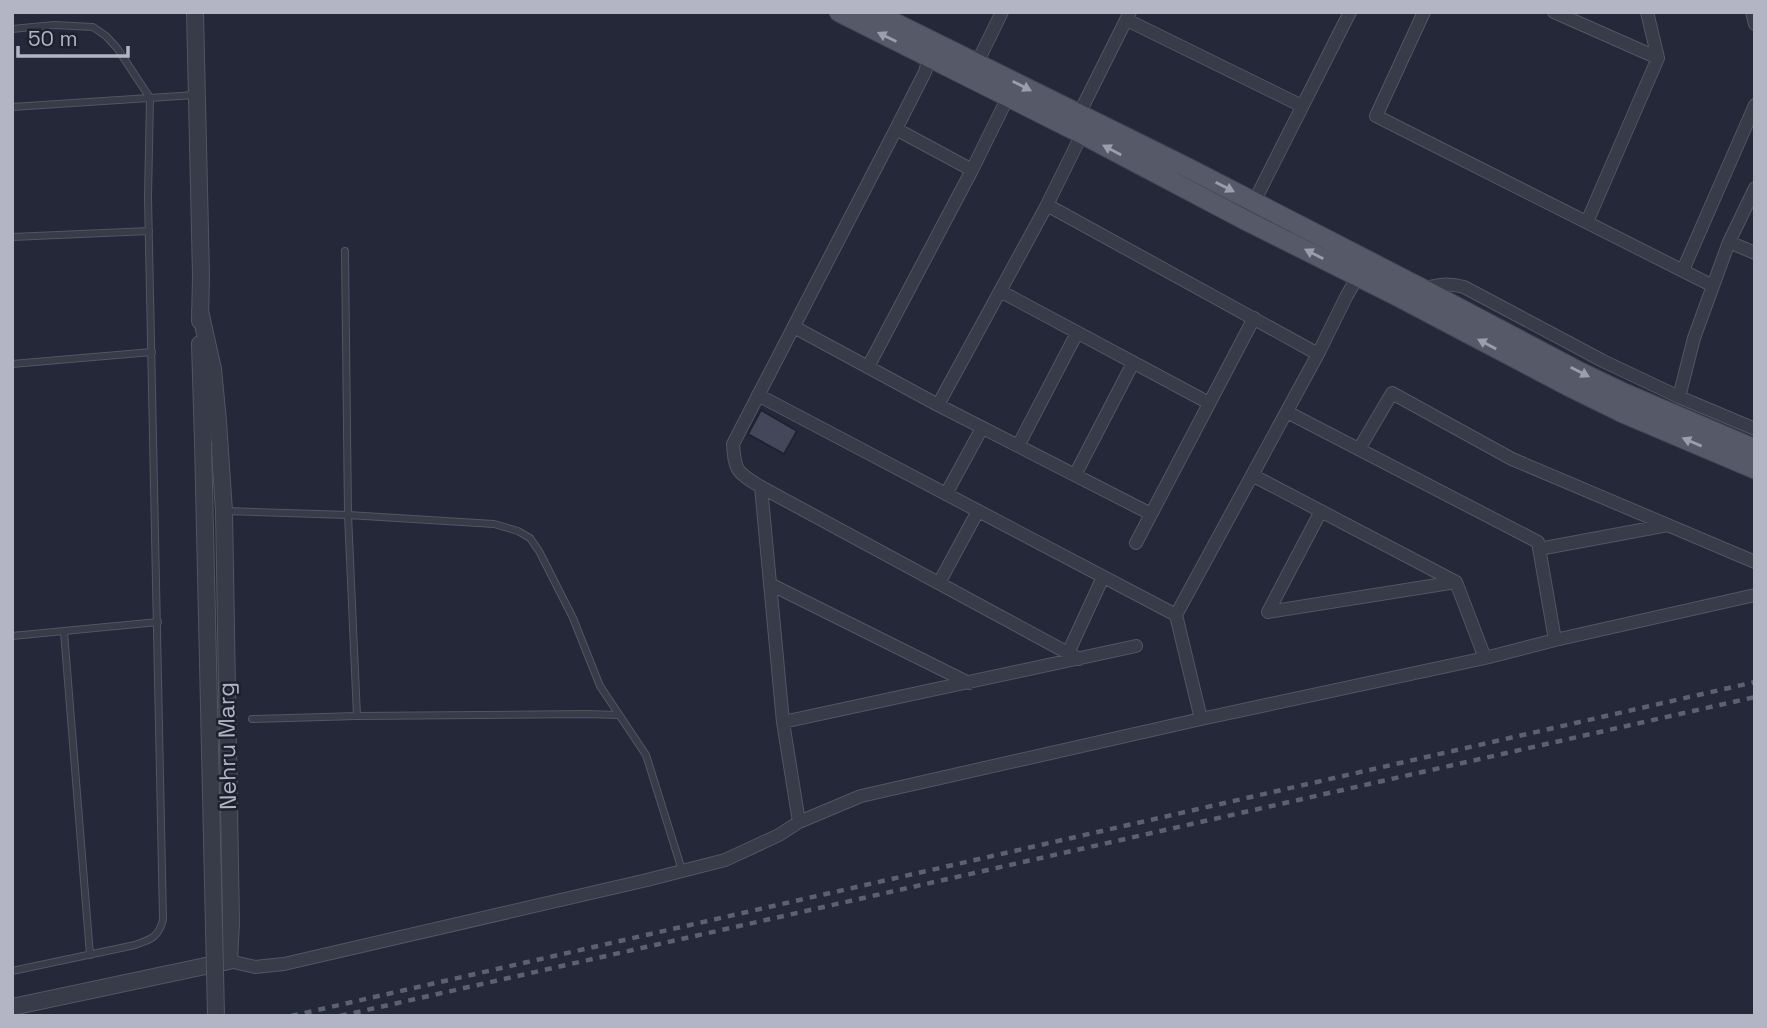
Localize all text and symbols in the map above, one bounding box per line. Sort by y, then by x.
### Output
scale bar [18,14,128,58]
text: 50 m [28,25,78,52]
one-way arrow [877,31,897,42]
one-way arrow [1012,80,1032,91]
one-way arrow [1102,144,1122,155]
one-way arrow [1215,182,1235,193]
one-way arrow [1304,249,1324,260]
one-way arrow [1477,338,1497,350]
one-way arrow [1570,366,1590,377]
one-way arrow [1681,437,1702,448]
street label: Nehru Marg [211,682,243,810]

